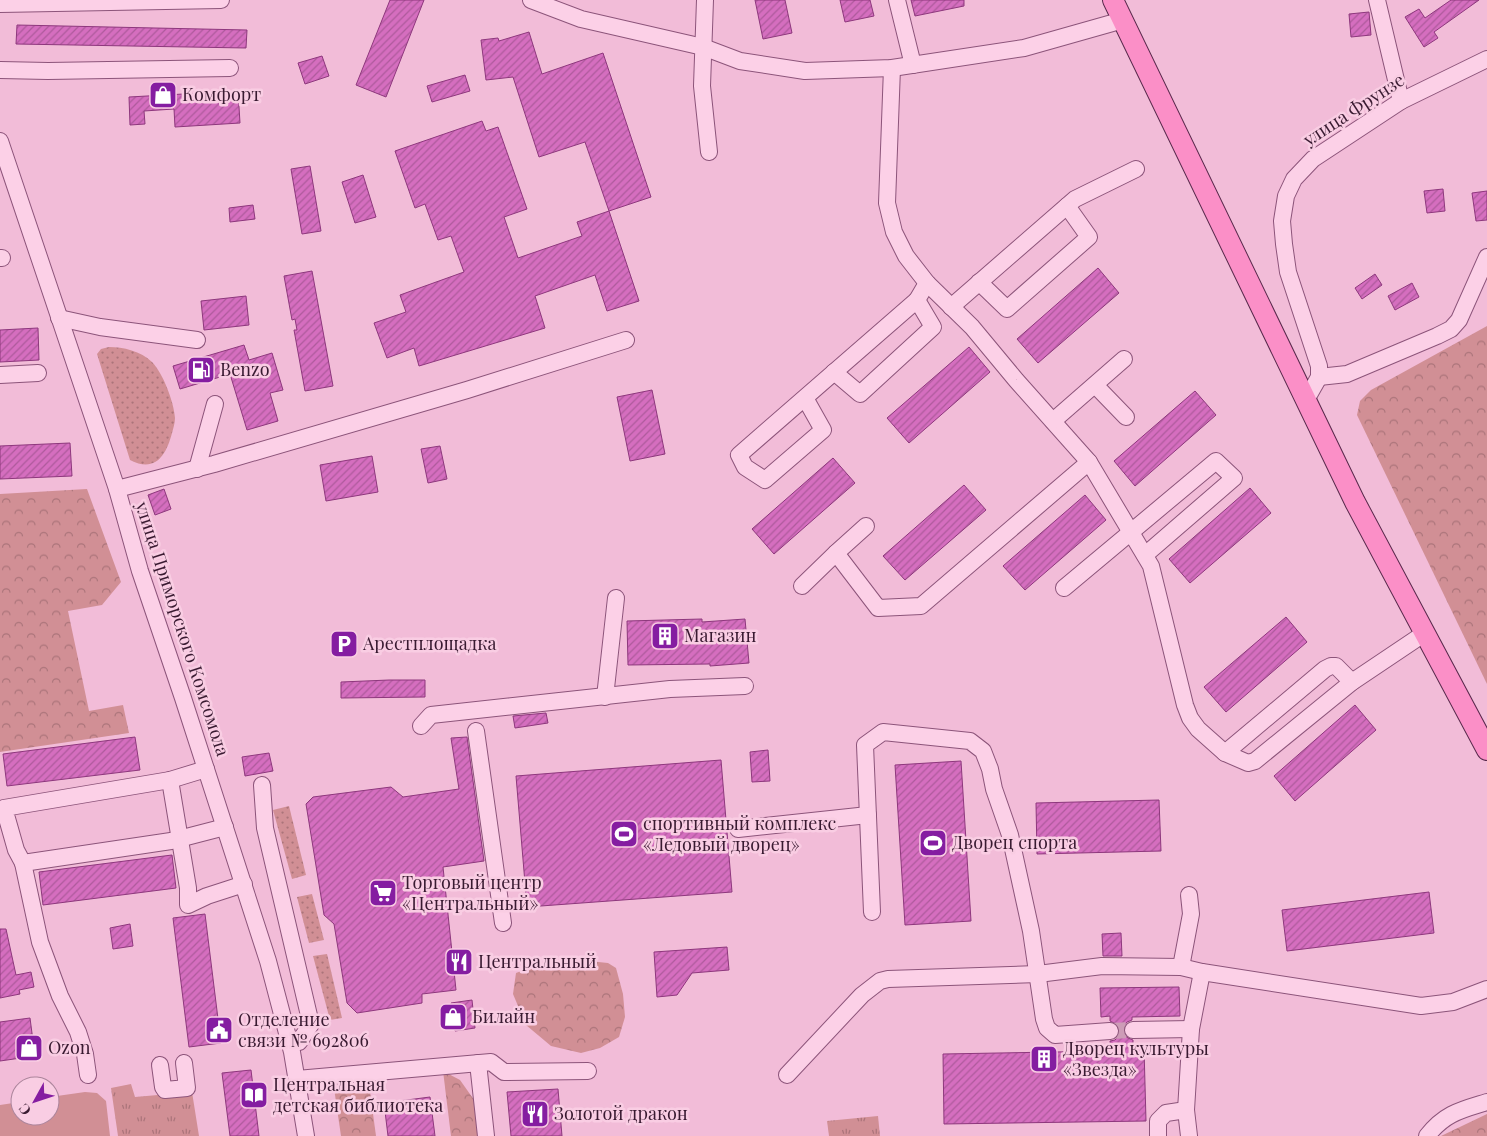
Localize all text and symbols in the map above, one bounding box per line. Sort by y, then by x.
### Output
street label: улица Фрунзе [1297,67,1409,151]
shop icon: Комфорт [148,80,178,110]
place label: Комфорт [182,82,261,106]
fuel station icon: Benzo [186,355,216,385]
place label: Benzo [220,357,270,381]
street label: улица Приморского Комсомола [130,497,236,759]
building icon: Магазин [650,621,680,651]
place label: Магазин [684,623,757,647]
parking icon: Арестплощадка [329,629,359,659]
place label: Арестплощадка [362,631,497,655]
place label: спортивный комплекс «Ледовый дворец» [643,811,836,856]
sports icon: спортивный комплекс «Ледовый дворец» [609,819,639,849]
sports icon: Дворец спорта [918,828,948,858]
place label: Дворец спорта [952,830,1077,854]
place label: Торговый центр «Центральный» [402,870,542,915]
supermarket icon: Торговый центр «Центральный» [368,878,398,908]
restaurant icon: Центральный [444,947,474,977]
place label: Центральный [478,949,596,973]
shop icon: Билайн [438,1002,468,1032]
place label: Билайн [472,1004,535,1028]
place label: Отделение связи № 692806 [238,1007,369,1052]
public building icon: Отделение связи № 692806 [204,1015,234,1045]
shop icon: Ozon [14,1033,44,1063]
place label: Ozon [48,1035,91,1059]
place label: Дворец культуры «Звезда» [1063,1036,1209,1081]
building icon: Дворец культуры «Звезда» [1029,1044,1059,1074]
place label: Центральная детская библиотека [273,1072,443,1117]
north arrow [10,1076,60,1126]
library icon: Центральная детская библиотека [239,1080,269,1110]
restaurant icon: Золотой дракон [520,1099,550,1129]
text: С [14,1100,35,1120]
place label: Золотой дракон [554,1101,688,1125]

